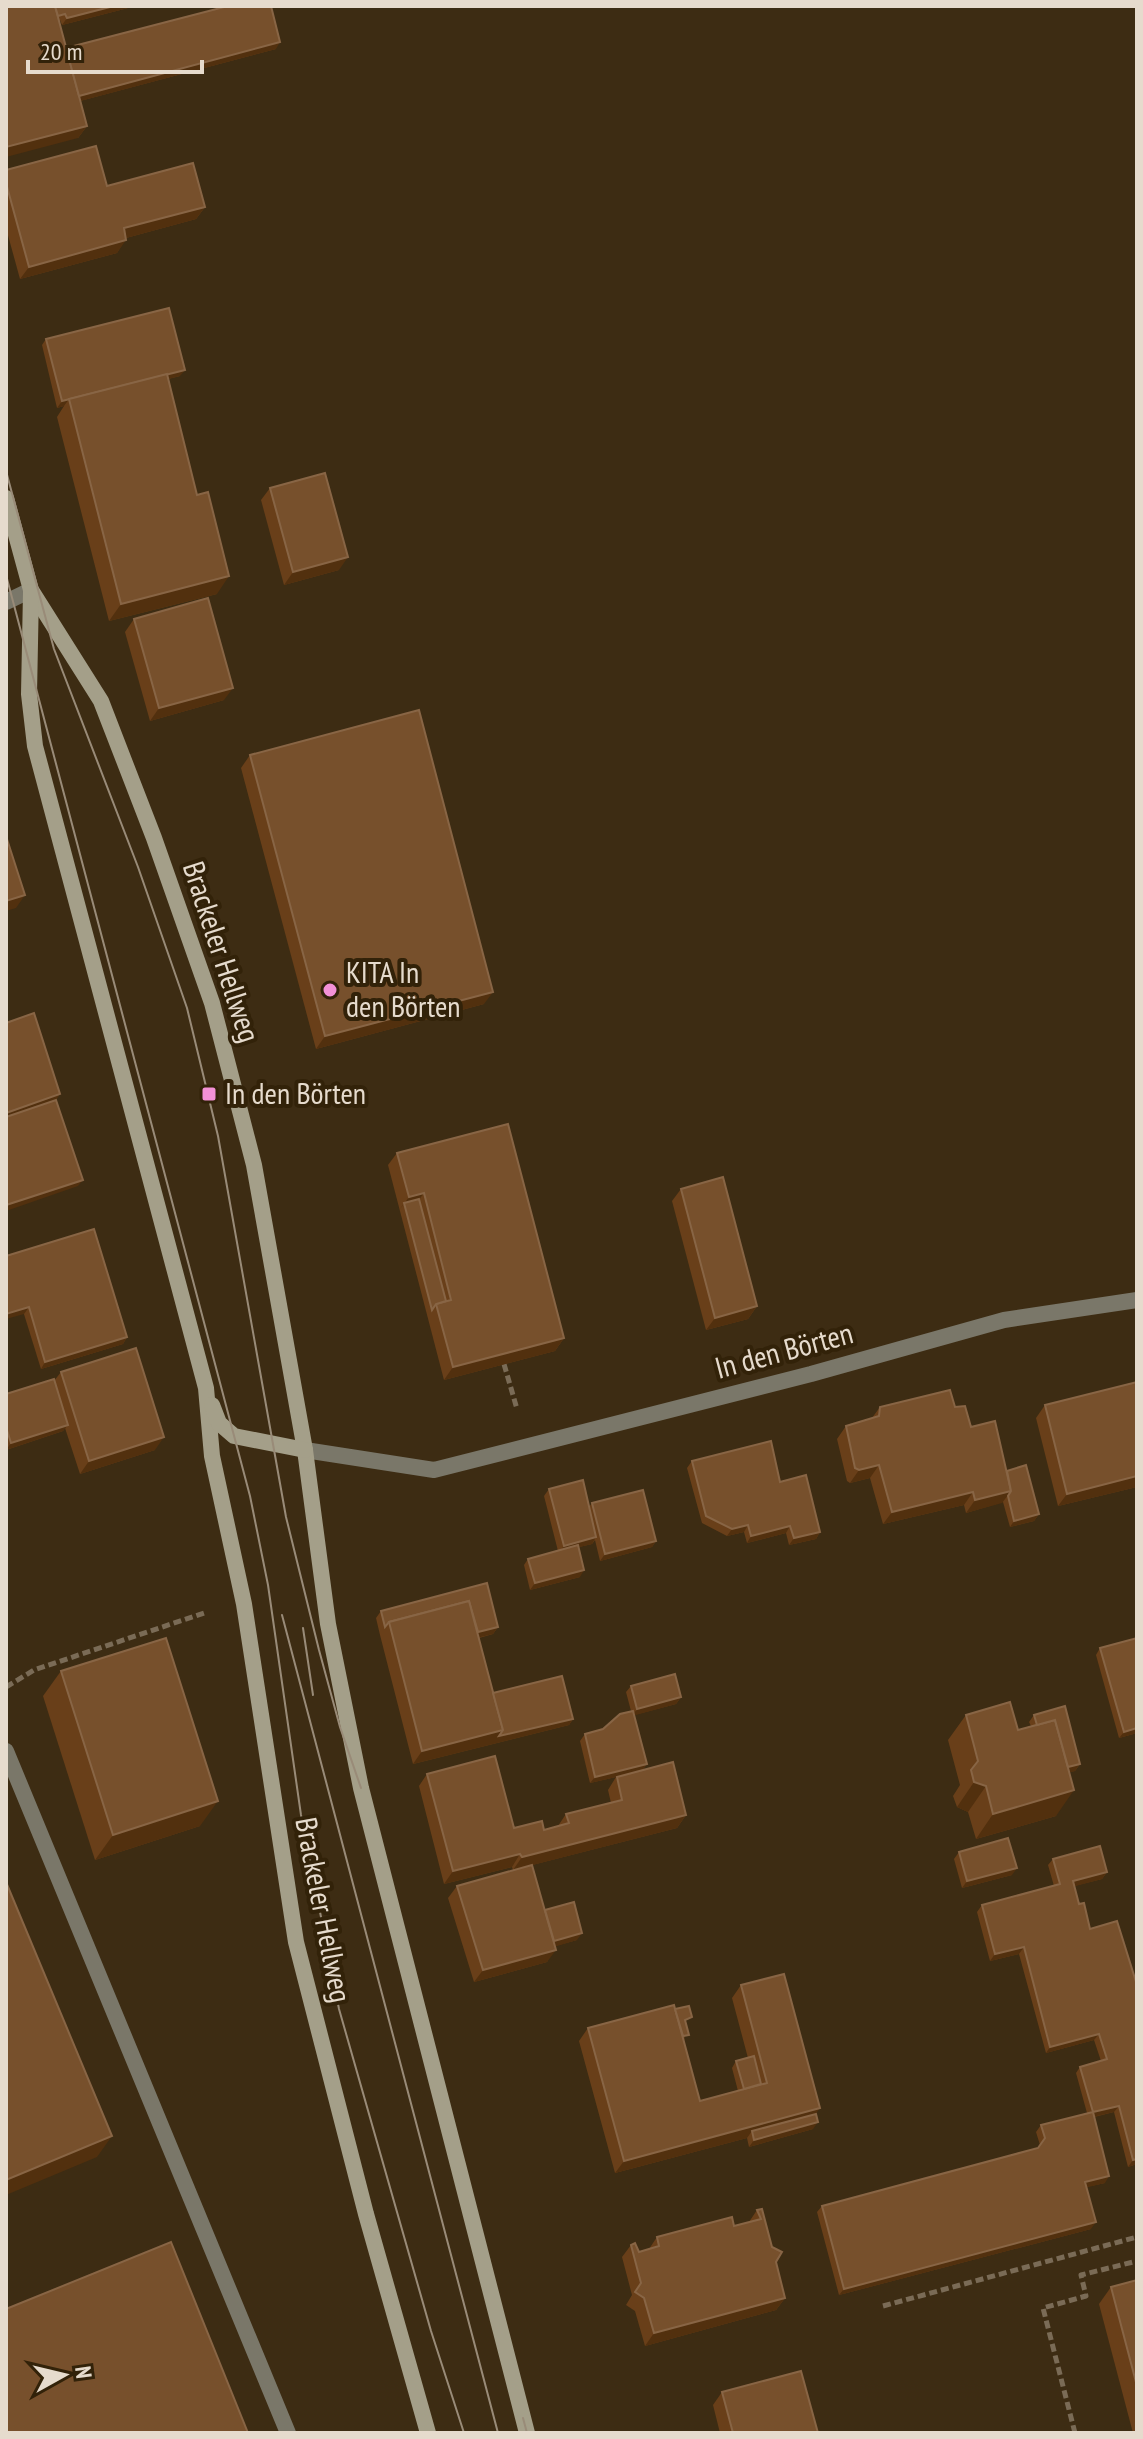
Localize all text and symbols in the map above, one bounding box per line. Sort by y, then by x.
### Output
scale bar [28,24,202,74]
text: 20 m [40,36,82,67]
street label: Brackeler Hellweg [175,856,270,1047]
place label: KITA In den Börten [346,952,461,1025]
marker: KITA In den Börten [321,981,339,999]
place label: In den Börten [225,1073,366,1112]
marker: In den Börten [200,1085,218,1103]
street label: In den Börten [710,1312,857,1387]
street label: Brackeler Hellweg [287,1814,362,2006]
north arrow [24,2335,104,2415]
text: N [69,2364,98,2380]

